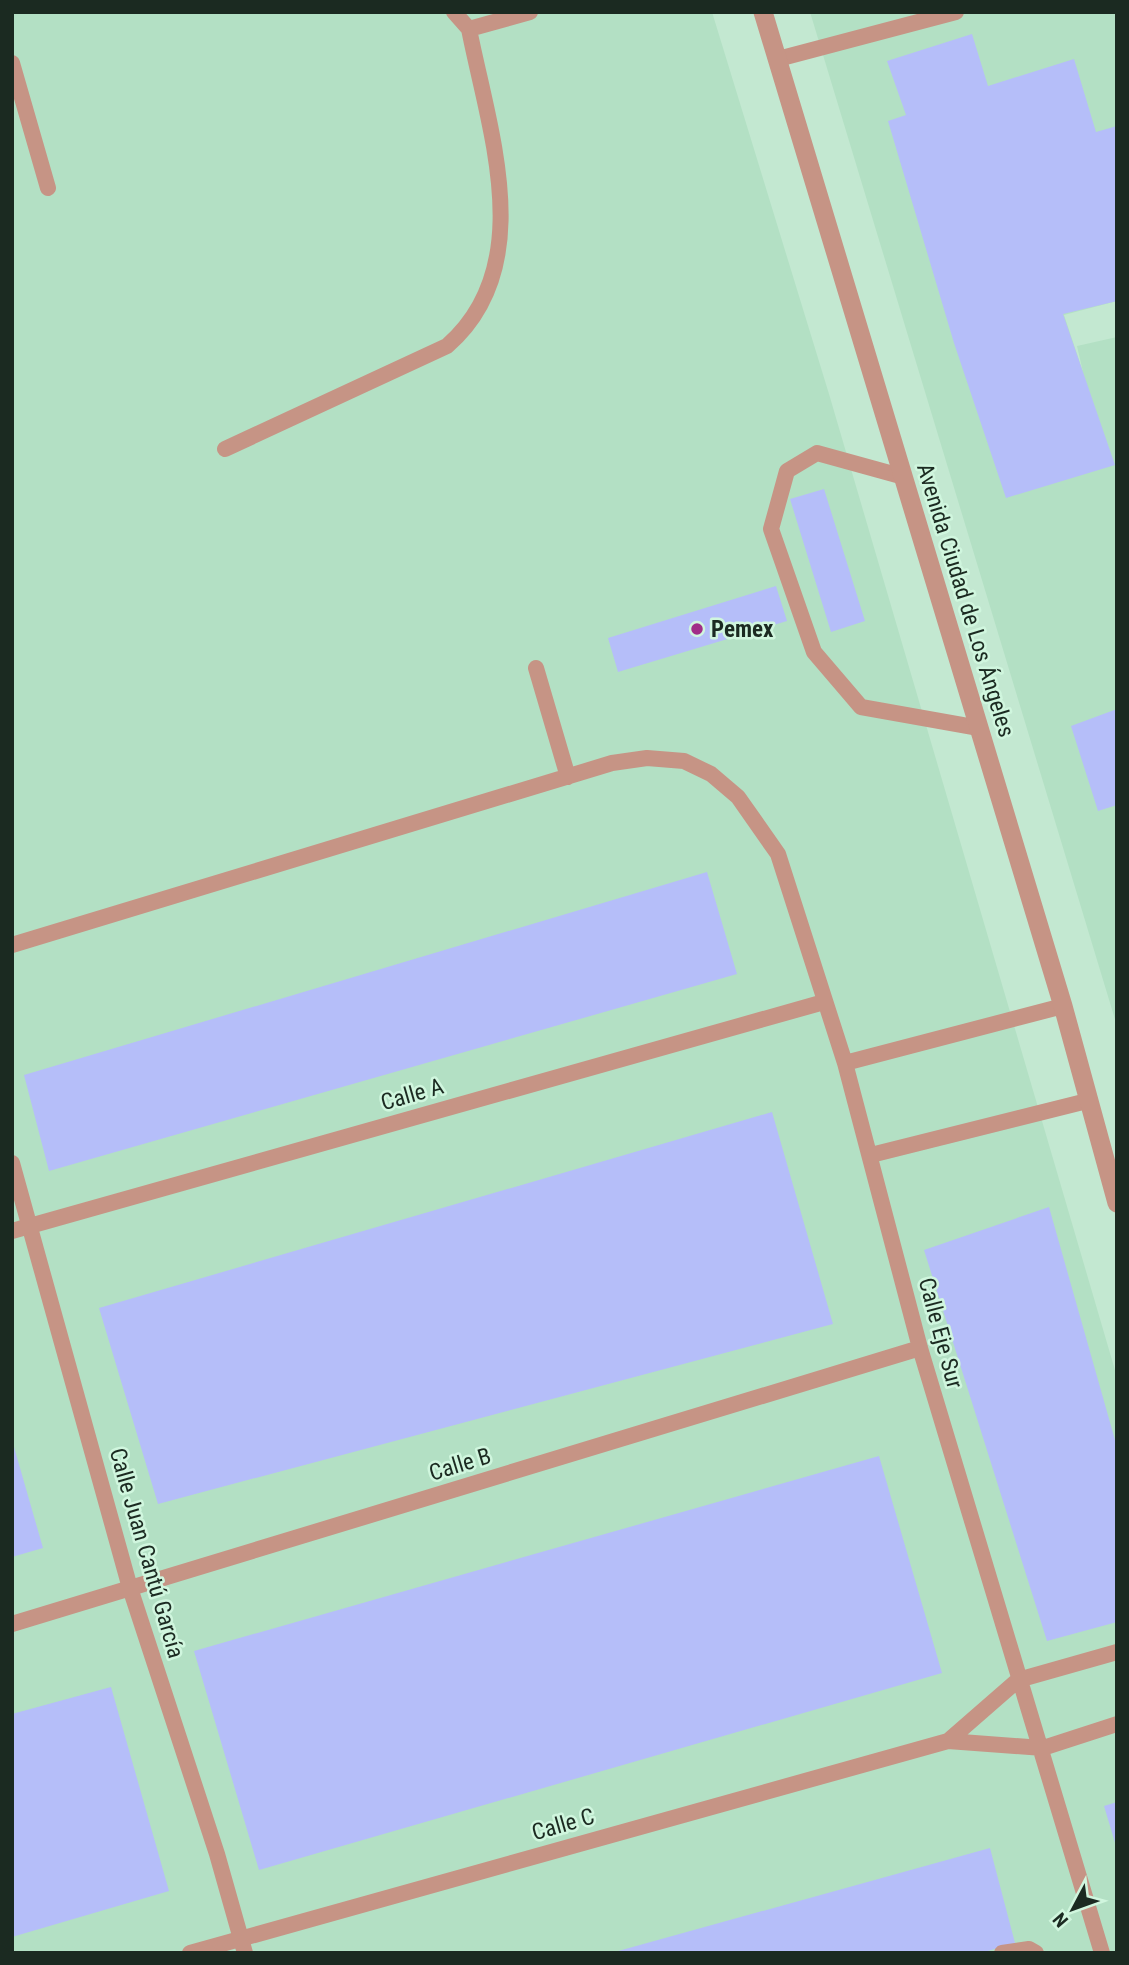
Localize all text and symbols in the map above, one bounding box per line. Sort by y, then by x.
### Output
street label: Avenida Ciudad de Los Ángeles [911,460,1021,740]
place label: Pemex [711,616,774,643]
marker: Pemex [689,621,705,637]
street label: Calle A [378,1073,447,1116]
street label: Calle Eje Sur [913,1275,968,1391]
street label: Calle B [426,1442,494,1487]
street label: Calle Juan Cantú García [104,1445,189,1661]
street label: Calle C [529,1803,597,1846]
north arrow [1038,1874,1108,1944]
text: N [1048,1908,1073,1932]

